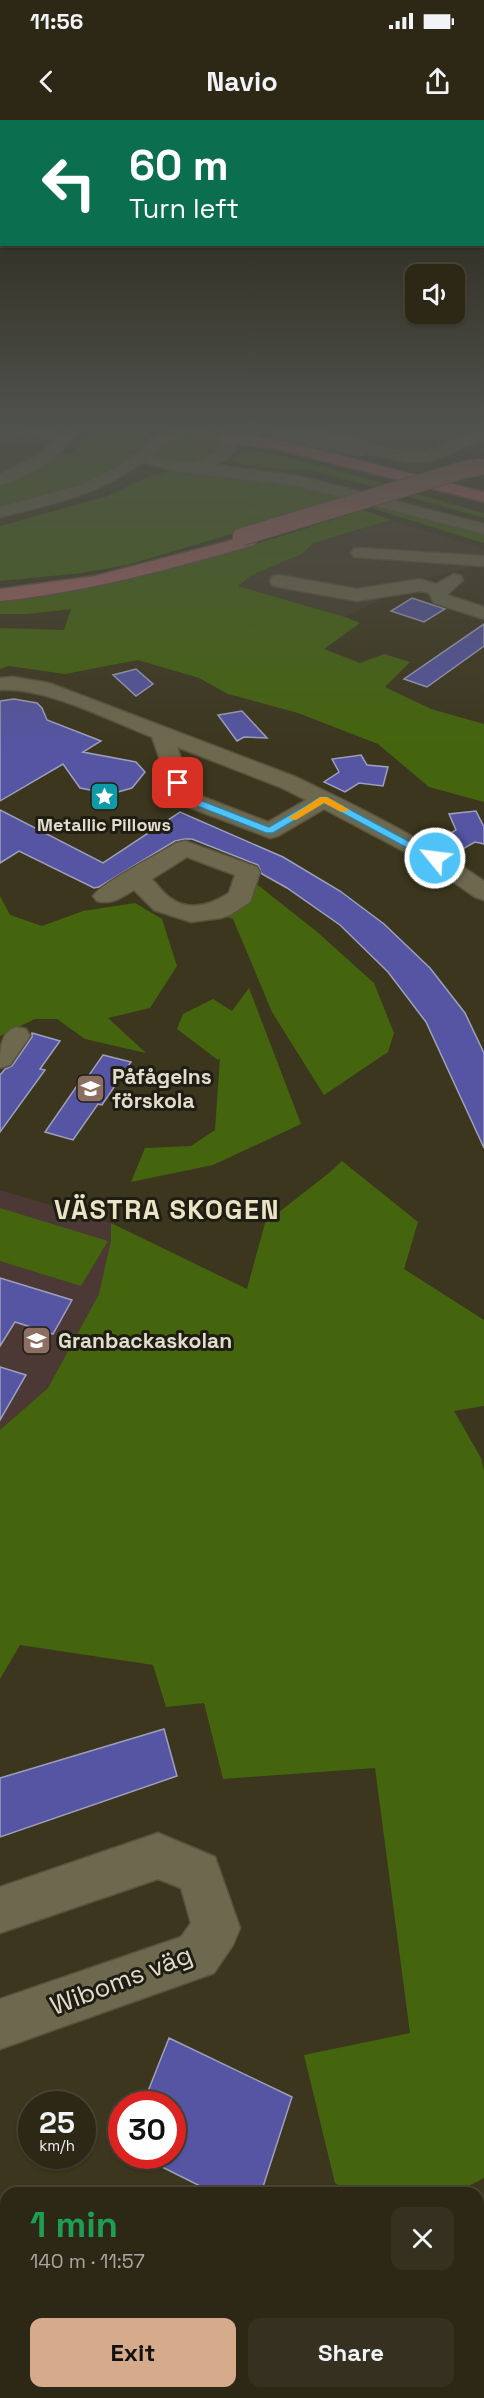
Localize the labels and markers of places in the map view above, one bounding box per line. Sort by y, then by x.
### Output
pin [152,757,203,808]
place icon: Metallic Pillows [88,780,120,812]
place label: Metallic Pillows [37,813,171,836]
place label: Påfågelns förskola [112,1063,212,1114]
school or university icon: Påfågelns förskola [75,1073,107,1105]
school or university icon: Granbackaskolan [21,1325,53,1357]
place label: Granbackaskolan [58,1327,232,1354]

